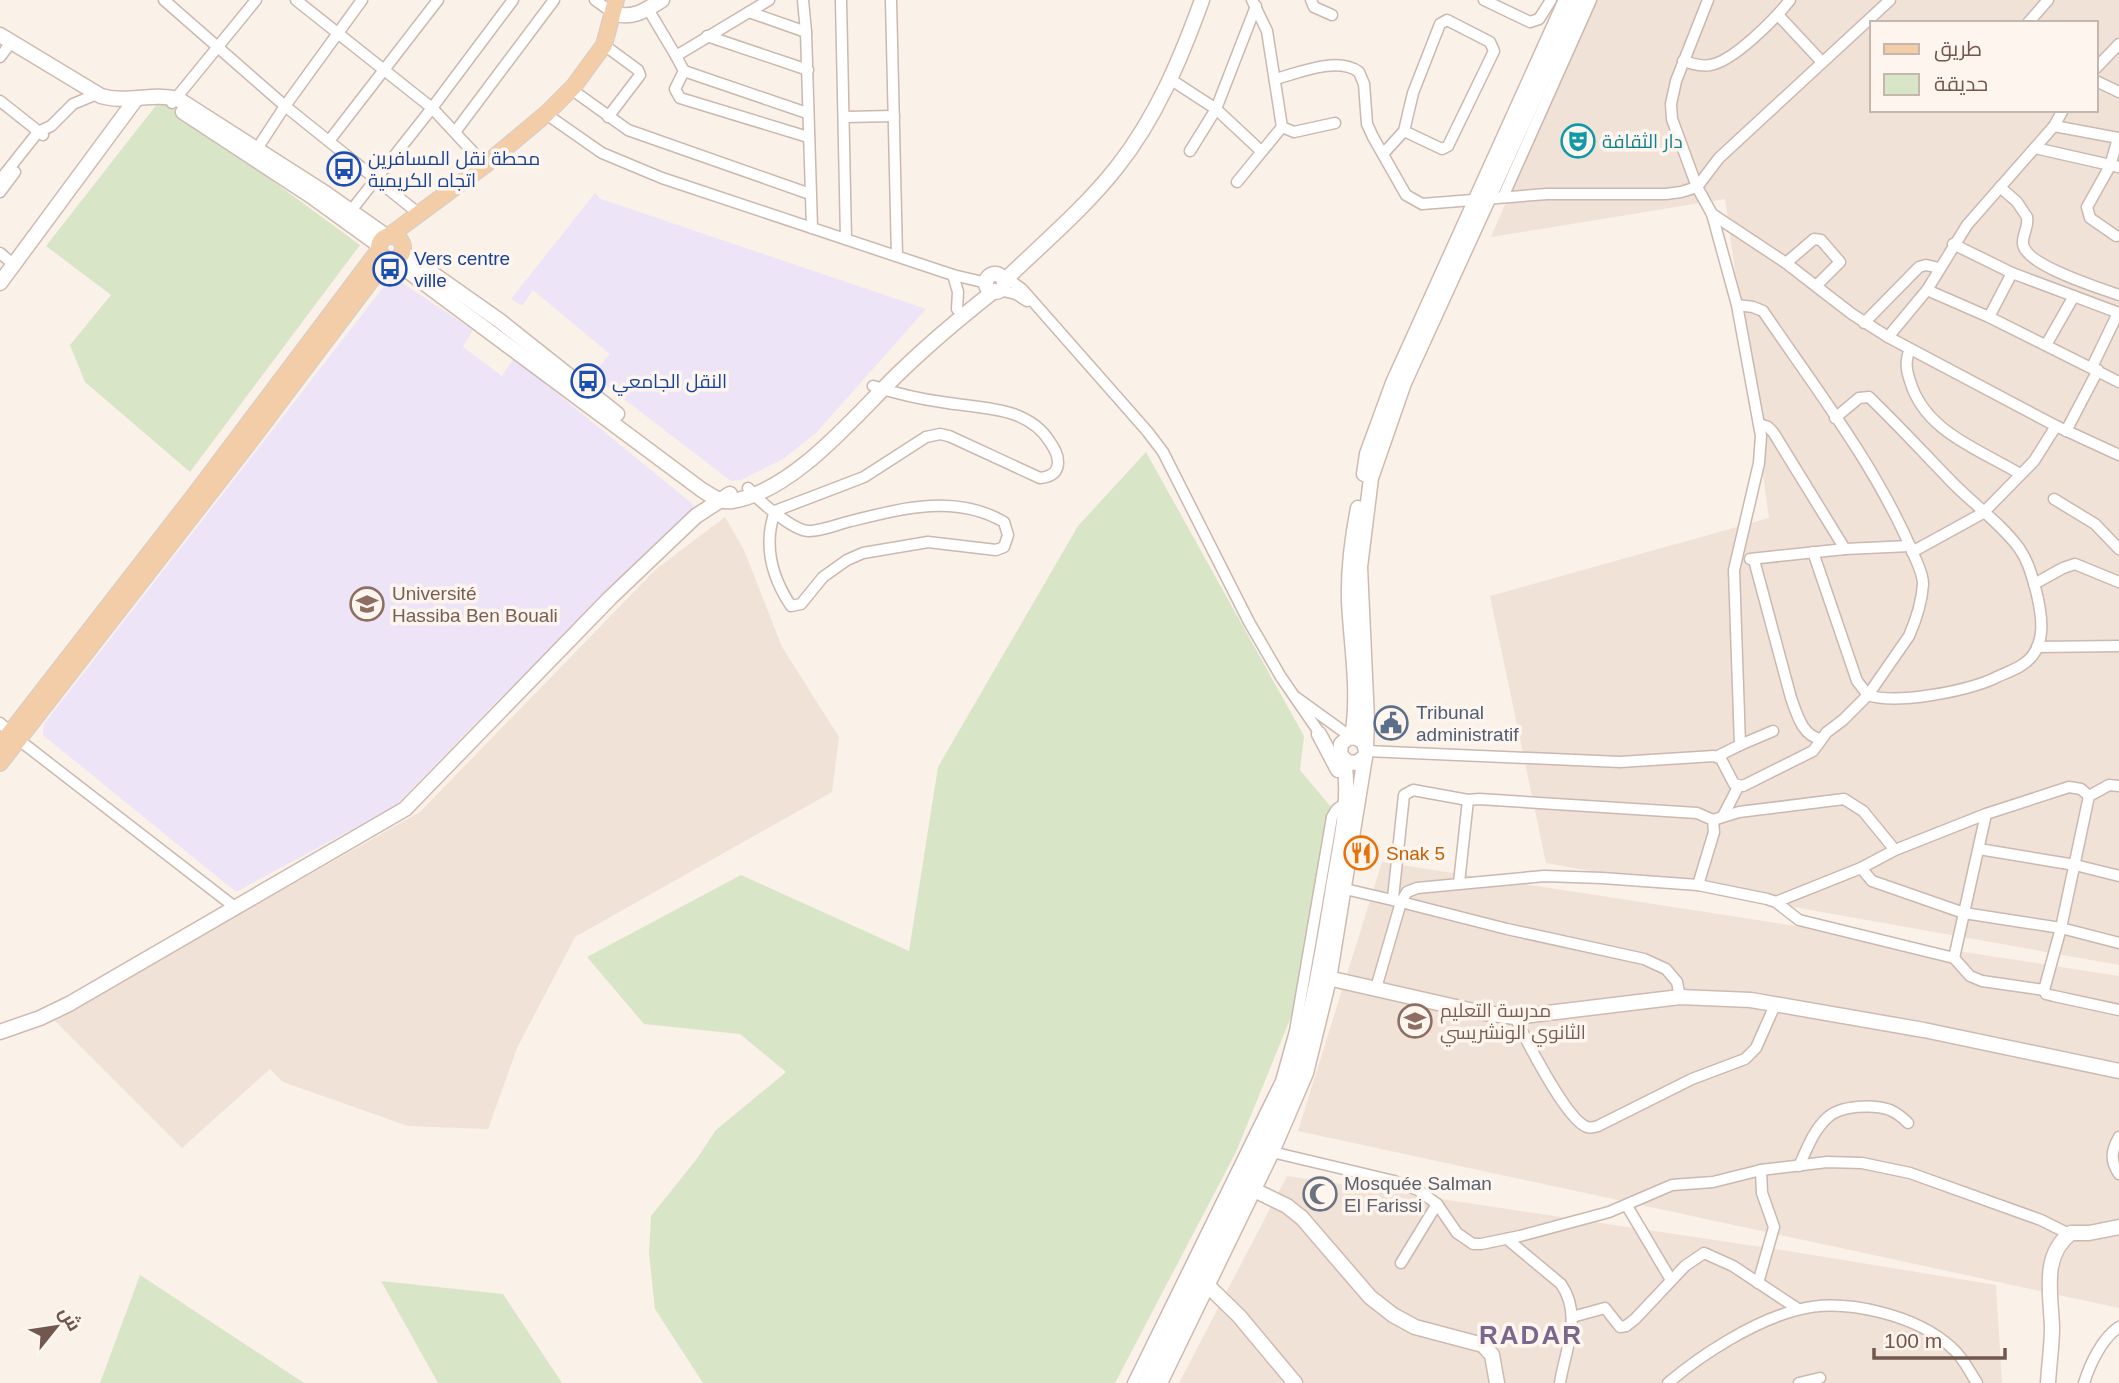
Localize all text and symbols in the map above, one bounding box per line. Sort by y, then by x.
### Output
legend [1870,21,2098,112]
text: طريق [1934,37,1982,62]
text: حديقة [1934,72,1988,95]
theatre icon: دار الثقافة [1559,122,1597,160]
place label: دار الثقافة [1602,131,1683,153]
place label: محطة نقل المسافرين اتجاه الكريمية [368,148,540,192]
bus stop icon: محطة نقل المسافرين اتجاه الكريمية [325,150,363,188]
place label: Vers centre ville [414,248,510,291]
bus stop icon: Vers centre ville [371,250,409,288]
bus stop icon: النقل الجامعي [569,362,607,400]
place label: النقل الجامعي [612,371,727,396]
place label: Université Hassiba Ben Bouali [392,583,558,626]
school or university icon: Université Hassiba Ben Bouali [348,585,386,623]
place label: Tribunal administratif [1416,702,1519,745]
public building icon: Tribunal administratif [1372,704,1410,742]
restaurant icon: Snak 5 [1342,834,1380,872]
place label: Snak 5 [1386,843,1445,864]
place label: مدرسة التعليم الثانوي الونشريسي [1440,1000,1586,1047]
school or university icon: مدرسة التعليم الثانوي الونشريسي [1396,1002,1434,1040]
place label: Mosquée Salman El Farissi [1344,1173,1492,1216]
mosque icon: Mosquée Salman El Farissi [1301,1175,1339,1213]
north arrow [21,1292,91,1362]
text: ش [54,1303,85,1335]
scale bar [1874,1316,2005,1360]
district label: RADAR [1479,1320,1583,1350]
text: 100 m [1884,1329,1942,1352]

